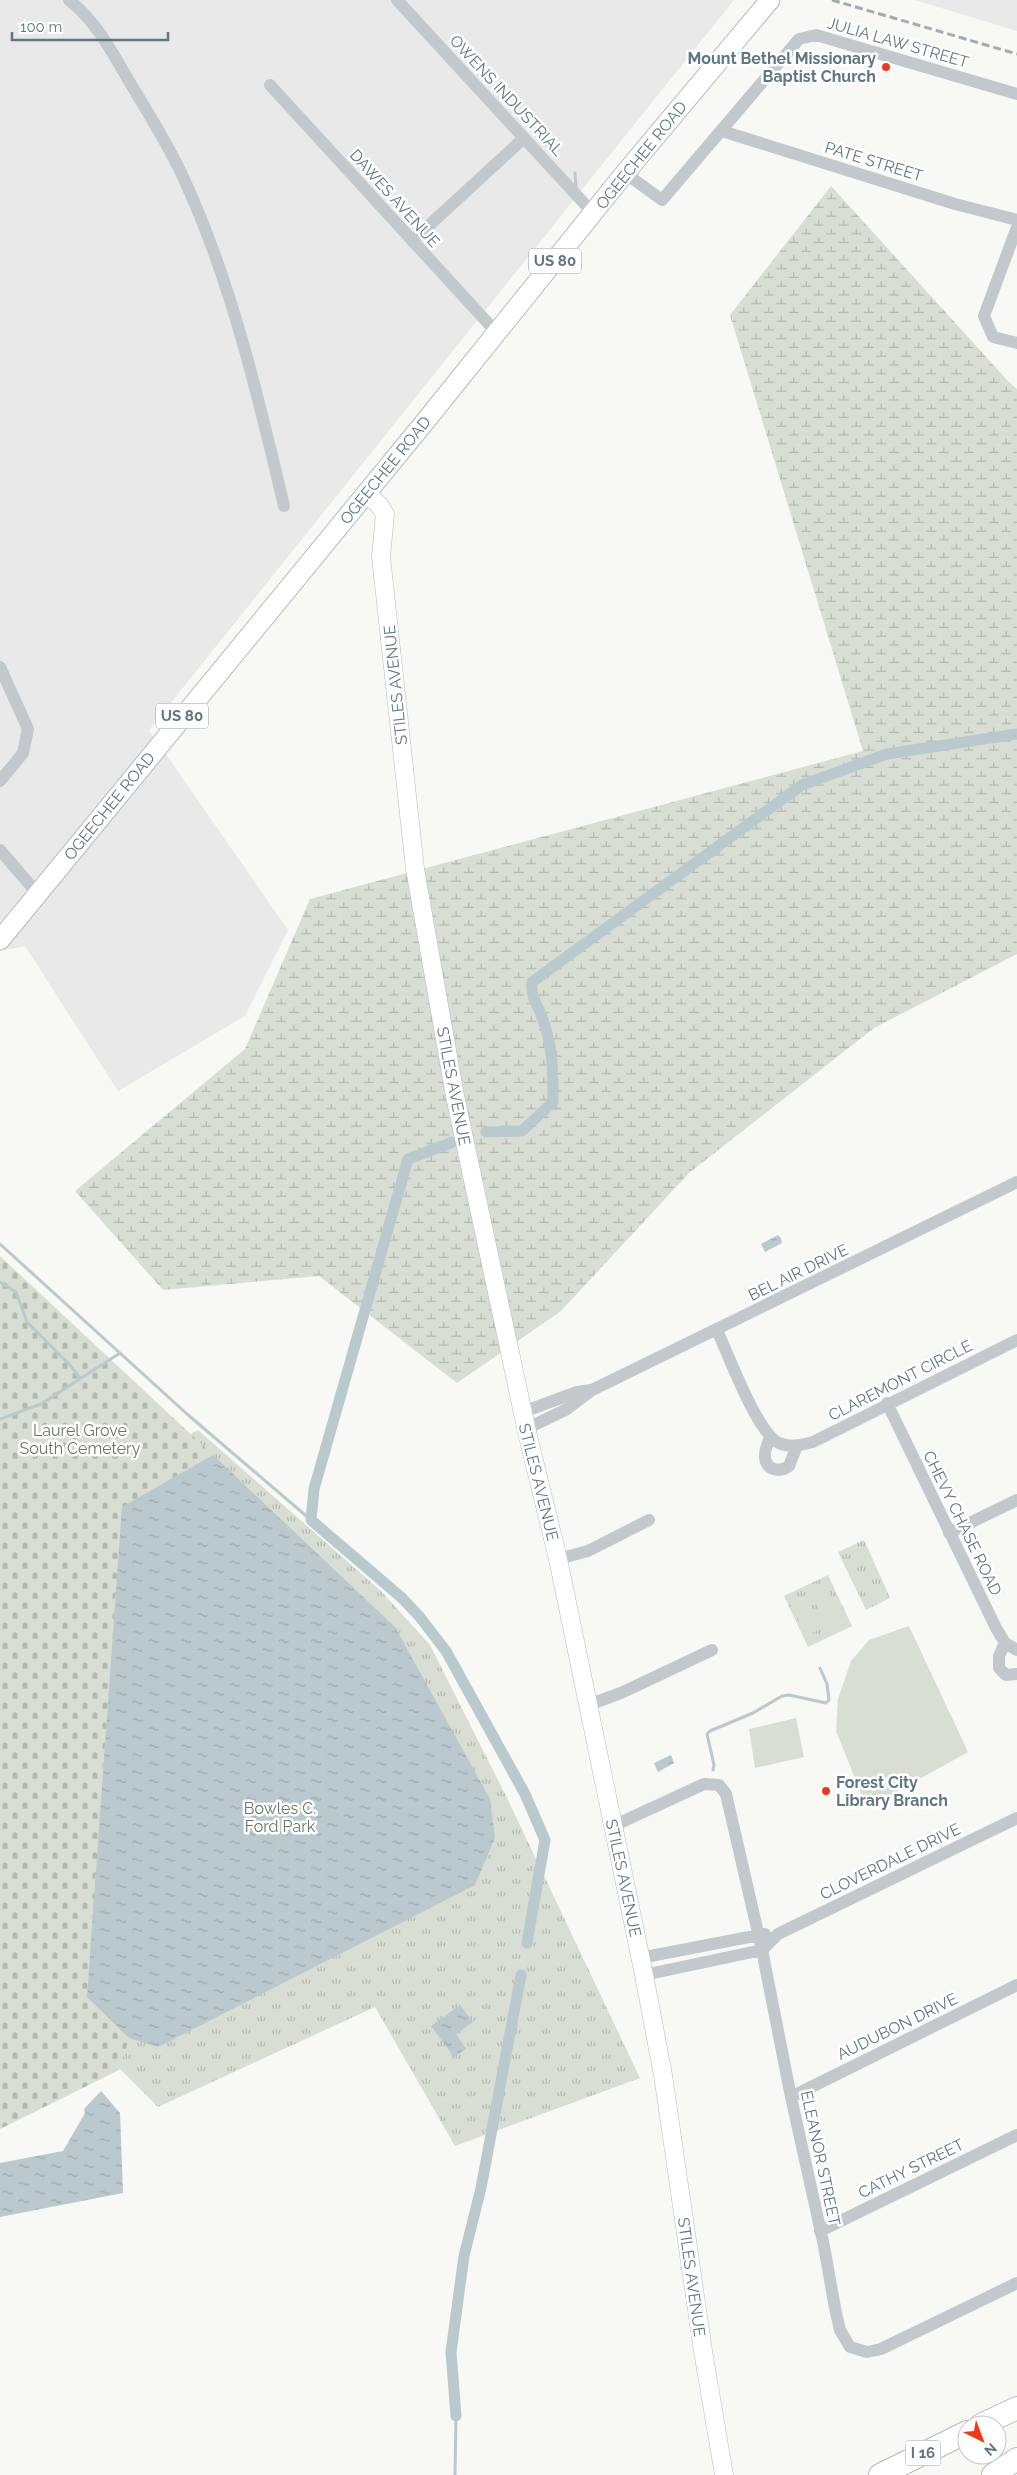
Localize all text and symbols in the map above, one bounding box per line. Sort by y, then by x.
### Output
scale bar [12,10,169,42]
street label: JULIA LAW STREET [825,13,971,72]
text: 100 m [20,18,62,36]
street label: OWENS INDUSTRIAL [446,31,568,160]
place label: Mount Bethel Missionary Baptist Church [688,49,876,86]
marker: Mount Bethel Missionary Baptist Church [880,61,892,73]
street label: OGEECHEE ROAD [592,97,691,213]
street label: PATE STREET [822,138,925,185]
street label: DAWES AVENUE [346,145,444,251]
road number: US 80 [529,248,581,274]
street label: OGEECHEE ROAD [336,412,435,528]
street label: STILES AVENUE [380,624,411,746]
road number: US 80 [156,704,208,728]
street label: OGEECHEE ROAD [60,748,159,864]
street label: STILES AVENUE [433,1025,474,1147]
street label: BEL AIR DRIVE [745,1240,851,1305]
street label: CLAREMONT CIRCLE [825,1336,975,1425]
park label: Laurel Grove South Cemetery [20,1421,141,1458]
street label: STILES AVENUE [515,1421,562,1543]
street label: CHEVY CHASE ROAD [919,1448,1006,1599]
place label: Forest City Library Branch [836,1773,948,1810]
marker: Forest City Library Branch [820,1785,832,1797]
park label: Bowles C. Ford Park [244,1799,316,1836]
street label: STILES AVENUE [602,1817,645,1939]
street label: CLOVERDALE DRIVE [817,1819,964,1904]
street label: AUDUBON DRIVE [834,1989,961,2064]
street label: ELEANOR STREET [797,2089,844,2228]
street label: CATHY STREET [855,2135,967,2202]
street label: STILES AVENUE [674,2216,709,2338]
north arrow [957,2415,1007,2465]
road number: I 16 [906,2440,940,2466]
text: N [981,2440,1000,2459]

